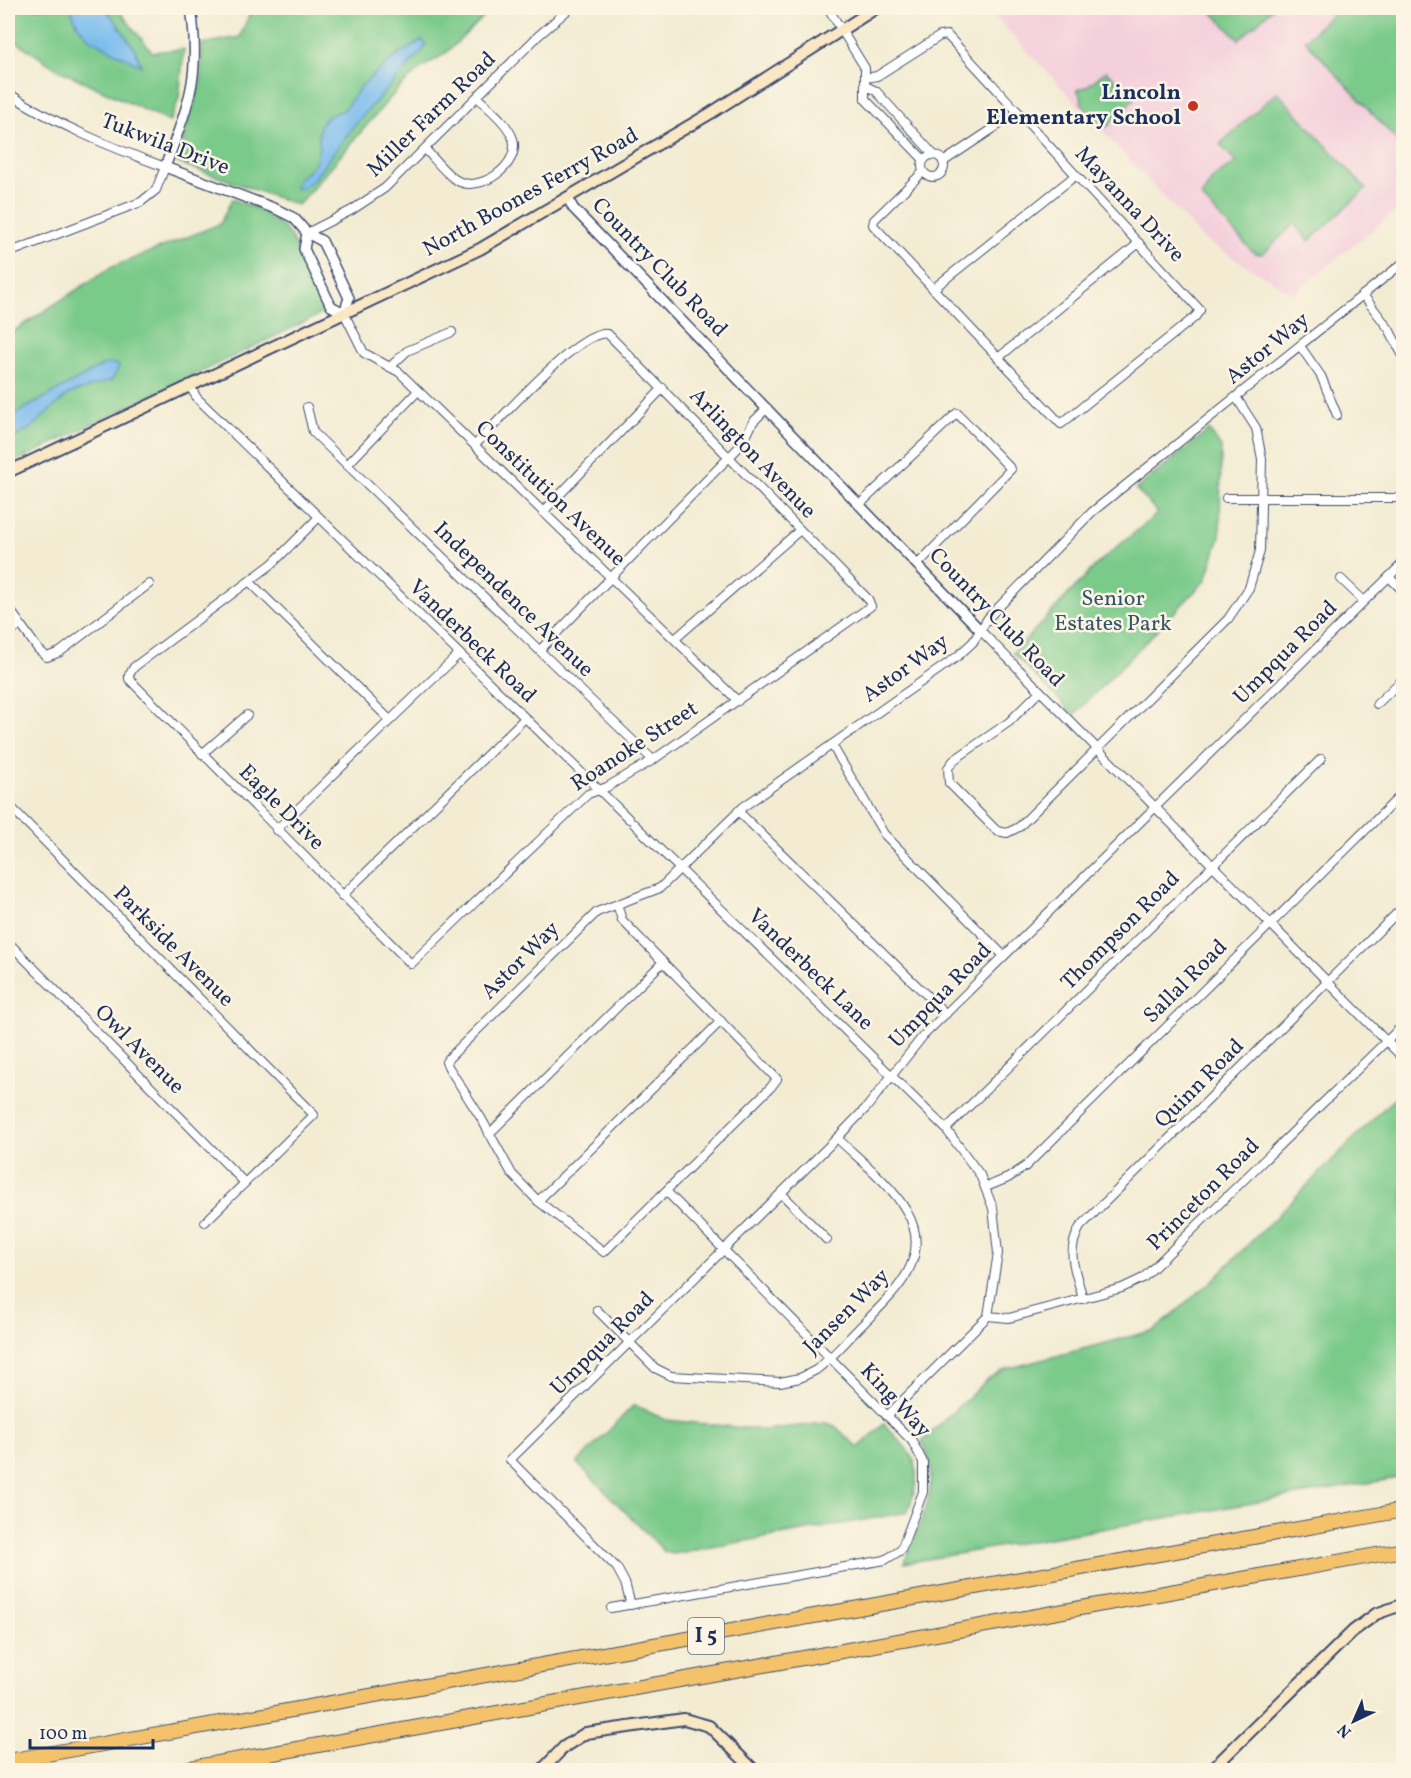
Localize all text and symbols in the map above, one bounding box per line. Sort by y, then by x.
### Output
street label: Miller Farm Road [360,45,504,185]
place label: Lincoln Elementary School [986,78,1181,134]
marker: Lincoln Elementary School [1186,99,1200,113]
street label: Tukwila Drive [96,106,234,184]
street label: North Boones Ferry Road [417,121,645,265]
street label: Mayanna Drive [1067,140,1191,270]
street label: Country Club Road [584,191,734,345]
street label: Astor Way [1219,305,1317,392]
street label: Arlington Avenue [681,382,823,526]
street label: Constitution Avenue [468,414,632,574]
street label: Independence Avenue [426,515,600,685]
street label: Country Club Road [921,541,1071,695]
street label: Vanderbeck Road [401,573,543,711]
park label: Senior Estates Park [1054,584,1172,640]
street label: Umpqua Road [1227,594,1345,712]
street label: Astor Way [857,627,956,711]
street label: Roanoke Street [565,694,705,800]
street label: Eagle Drive [231,758,331,858]
street label: Thompson Road [1054,864,1188,998]
street label: Parkside Avenue [105,879,241,1015]
street label: Vanderbeck Lane [740,902,880,1038]
street label: Astor Way [475,915,567,1007]
street label: Sallal Road [1137,933,1235,1031]
street label: Umpqua Road [882,936,1000,1056]
street label: Owl Avenue [87,998,191,1102]
street label: Quinn Road [1148,1032,1252,1136]
street label: Princeton Road [1141,1132,1267,1258]
street label: Jansen Way [797,1262,897,1362]
street label: Umpqua Road [544,1285,662,1403]
street label: King Way [852,1357,938,1445]
road number: I 5 [688,1618,724,1654]
north arrow [1324,1691,1384,1751]
scale bar [30,1712,153,1750]
text: N [1333,1718,1357,1742]
text: 100 m [39,1722,88,1747]

